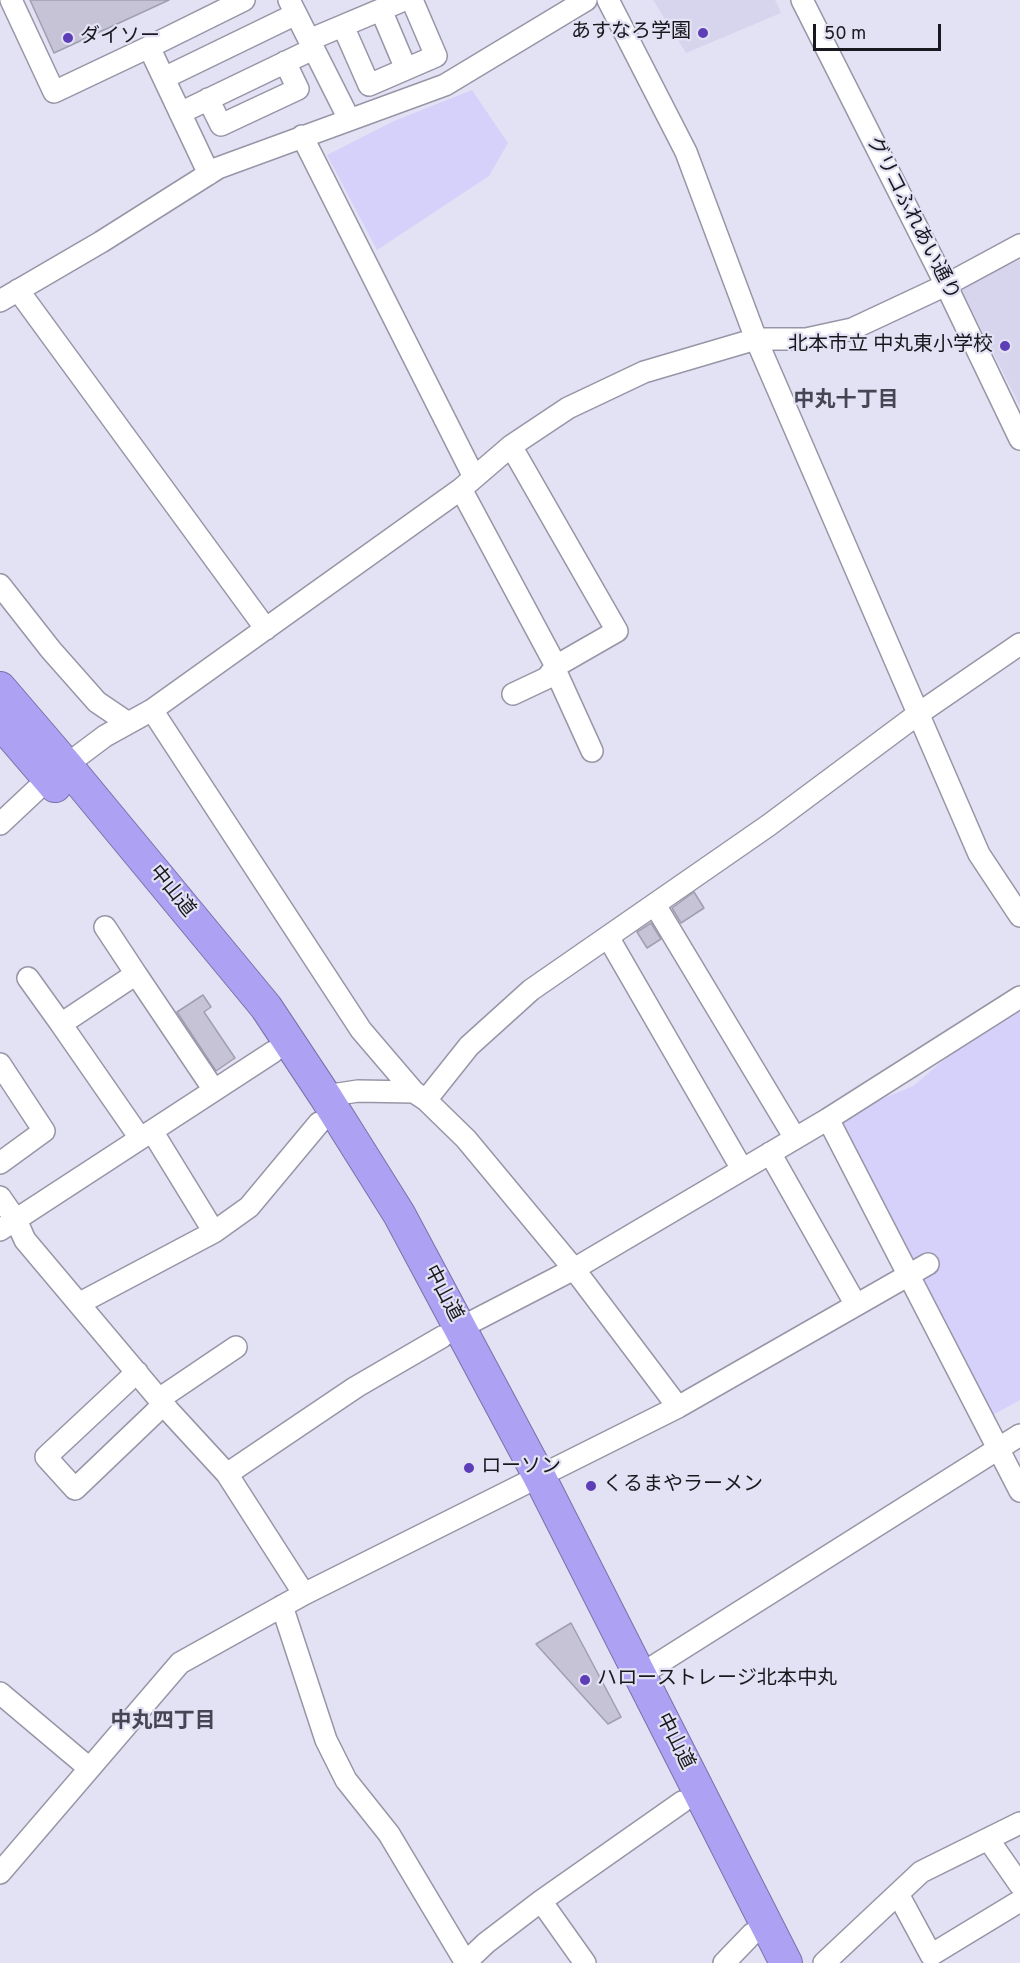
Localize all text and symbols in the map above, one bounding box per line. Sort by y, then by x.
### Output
scale bar [816,12,944,50]
place label: あすなろ学園 [571,21,691,45]
text: 50 m [824,23,866,46]
place label: ダイソー [80,26,160,50]
marker: あすなろ学園 [696,26,710,40]
marker: ダイソー [61,31,75,45]
street label: グリコふれあい通り [860,133,964,305]
place label: 北本市立 中丸東小学校 [788,334,993,358]
marker: 北本市立 中丸東小学校 [998,339,1012,353]
district label: 中丸十丁目 [794,389,898,415]
street label: 中山道 [143,861,199,923]
street label: 中山道 [417,1262,467,1326]
place label: ローソン [481,1456,561,1480]
marker: ローソン [462,1461,476,1475]
place label: くるまやラーメン [603,1474,763,1498]
marker: くるまやラーメン [584,1479,598,1493]
place label: ハローストレージ北本中丸 [597,1668,837,1692]
marker: ハローストレージ北本中丸 [578,1673,592,1687]
district label: 中丸四丁目 [111,1710,215,1736]
street label: 中山道 [650,1710,698,1774]

